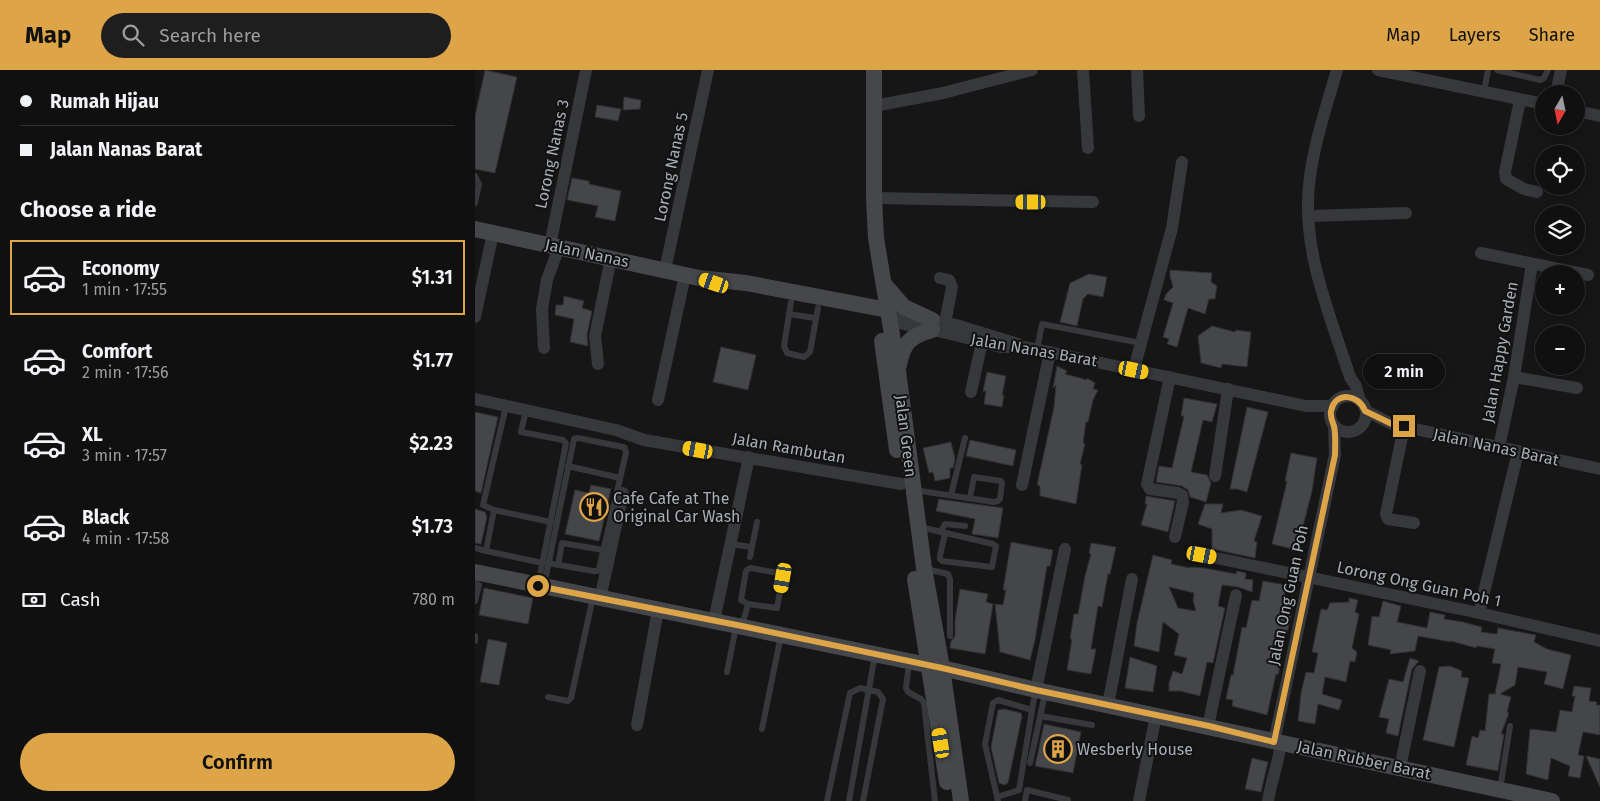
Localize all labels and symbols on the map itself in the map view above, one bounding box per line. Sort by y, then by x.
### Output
north arrow [1535,85,1585,135]
street label: Lorong Nanas 3 [531,98,573,210]
street label: Lorong Nanas 5 [650,111,692,223]
car [1016,195,1046,210]
street label: Jalan Nanas [543,235,631,271]
car [697,271,730,295]
street label: Jalan Happy Garden [1478,280,1522,424]
street label: Jalan Nanas Barat [969,330,1099,371]
callout: 2 min [1363,354,1445,388]
car [1117,360,1150,380]
street label: Jalan Green [892,394,920,478]
route end [1393,415,1415,437]
street label: Jalan Nanas Barat [1431,424,1561,470]
street label: Jalan Rambutan [731,429,847,467]
car [681,440,714,460]
place label: Cafe Cafe at The Original Car Wash [613,489,741,526]
restaurant icon: Cafe Cafe at The Original Car Wash [579,492,609,522]
street label: Jalan Ong Guan Poh [1264,523,1312,667]
car [1185,545,1218,565]
street label: Lorong Ong Guan Poh 1 [1335,557,1503,611]
car [773,562,792,594]
route start [527,575,549,597]
car [931,727,950,759]
building icon: Wesberly House [1043,734,1073,764]
street label: Jalan Rubber Barat [1295,737,1433,783]
place label: Wesberly House [1077,740,1193,759]

